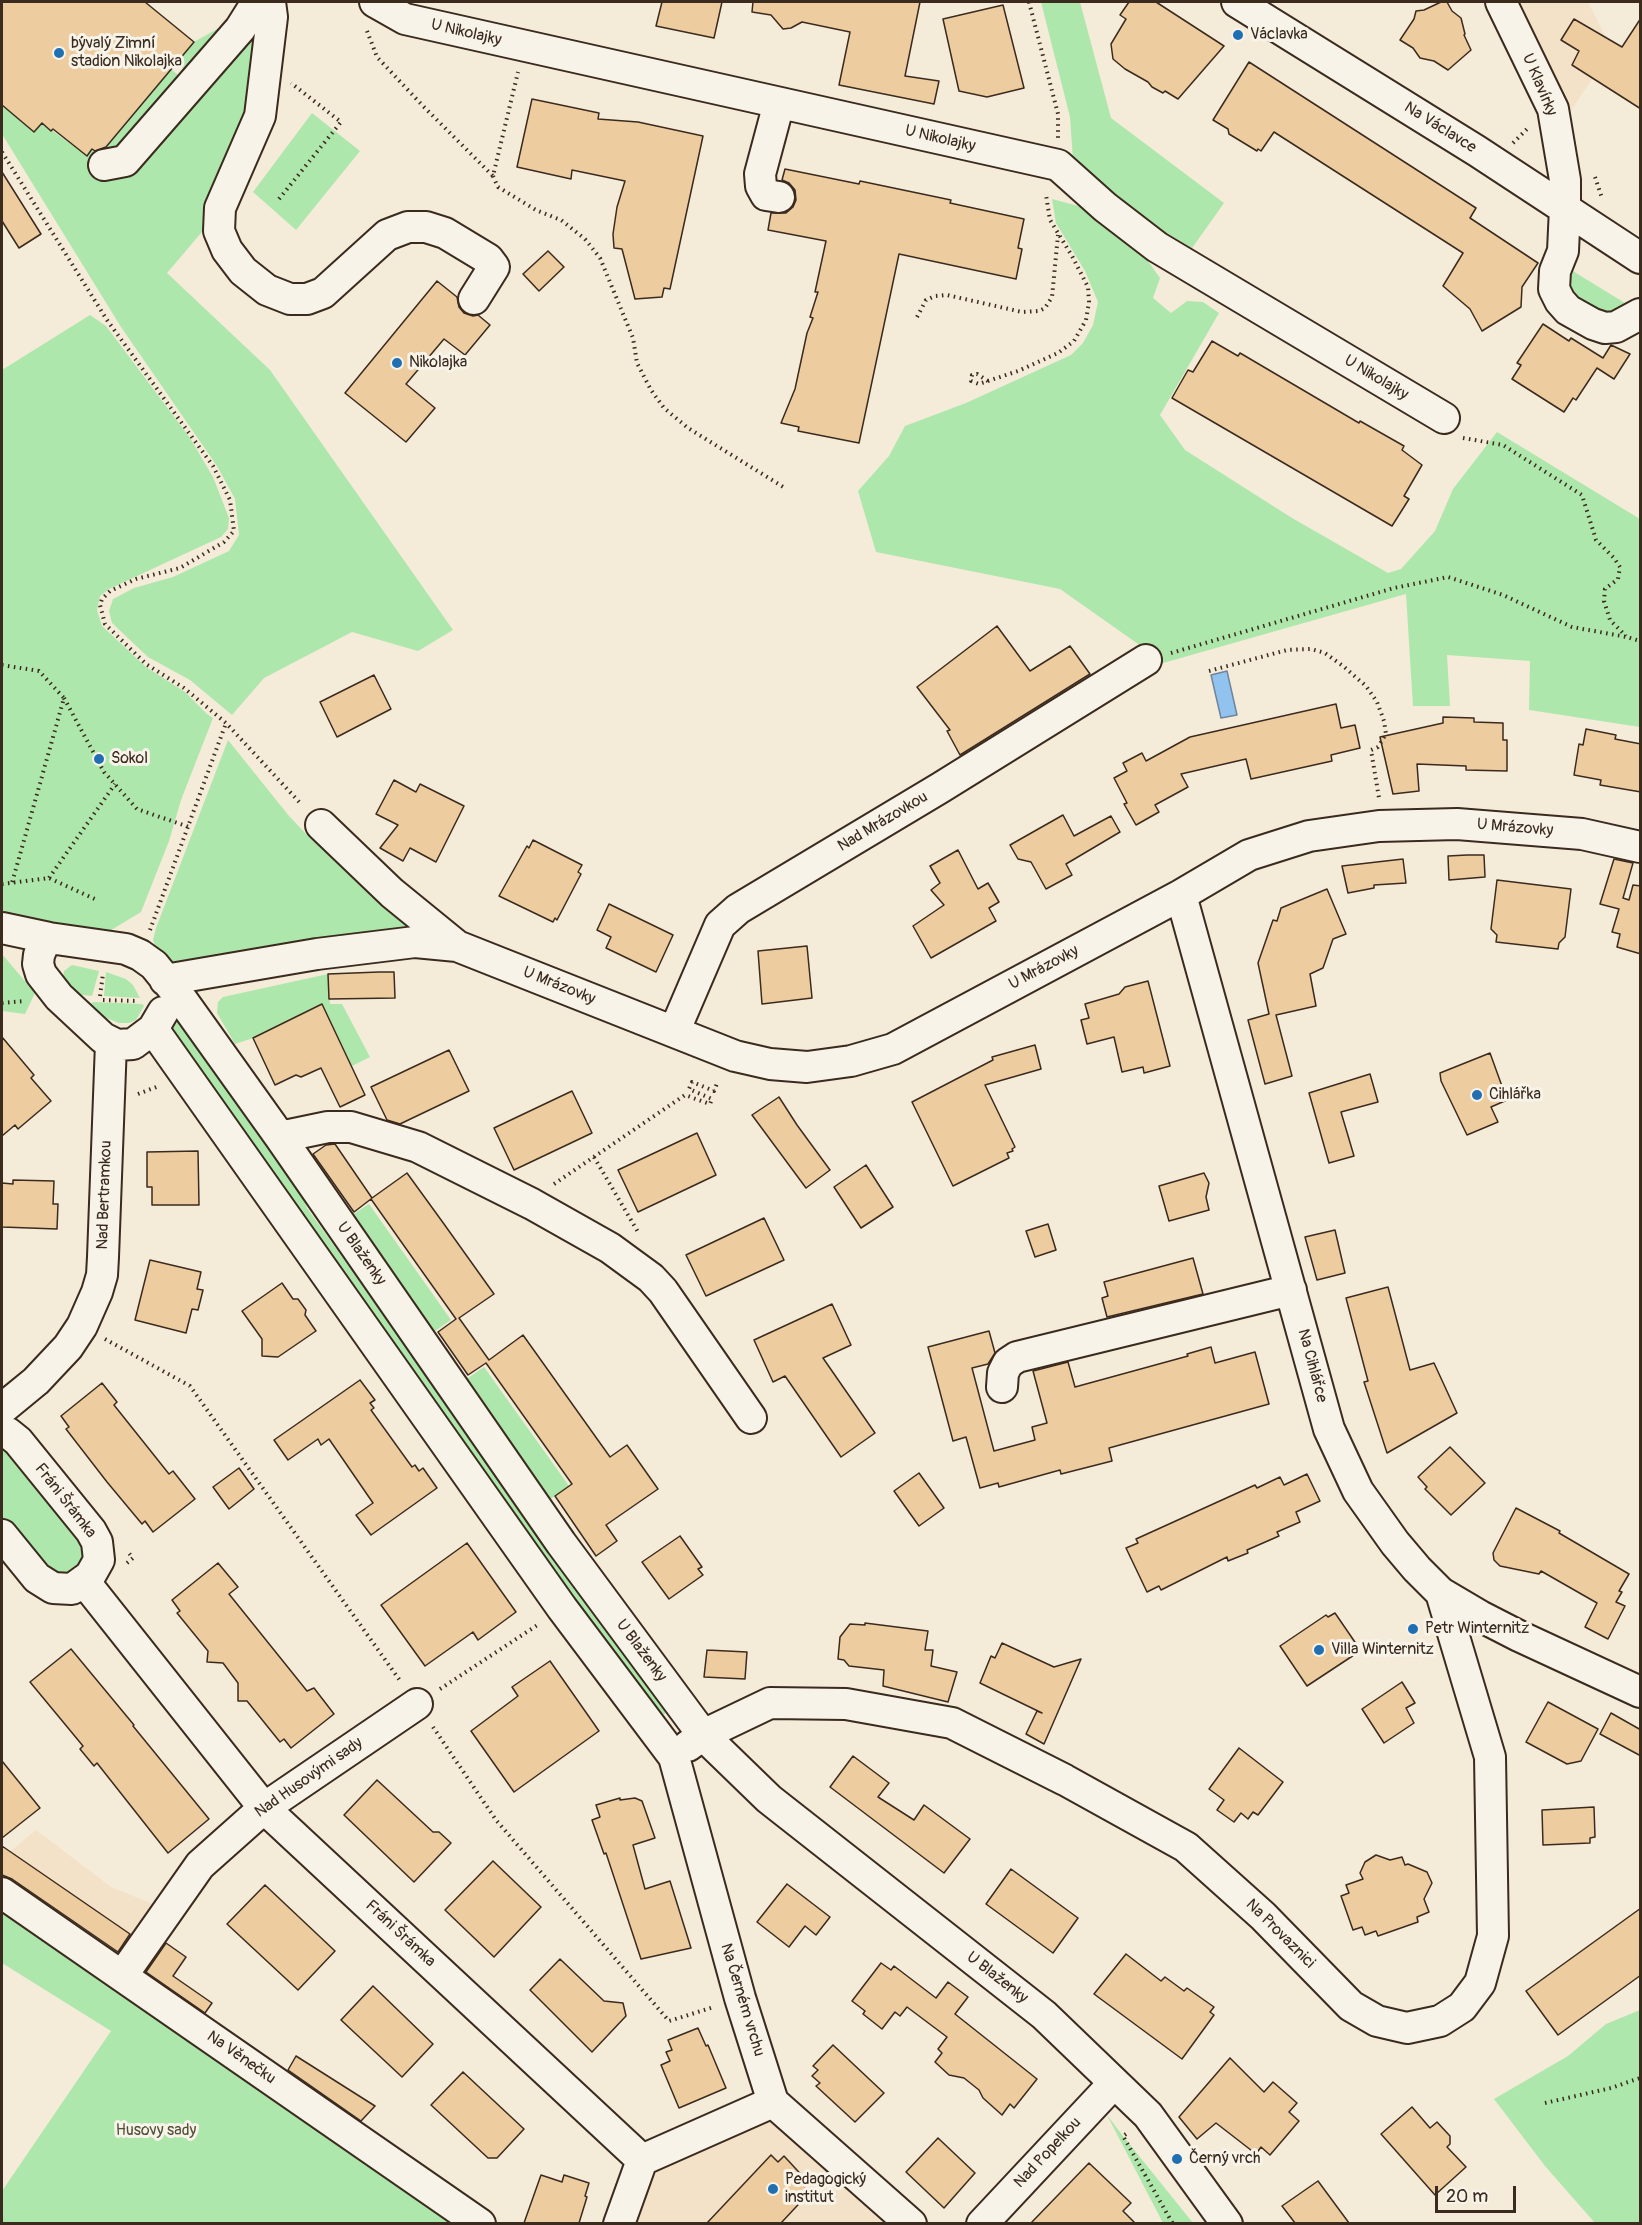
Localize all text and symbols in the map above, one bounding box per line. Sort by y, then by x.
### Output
street label: U Nikolajky [429,16,503,50]
place label: Václavka [1250,25,1308,45]
marker: Václavka [1231,28,1245,42]
place label: bývalý Zimní stadion Nikolajka [71,34,182,72]
marker: bývalý Zimní stadion Nikolajka [52,46,66,60]
street label: U Klavírky [1517,51,1561,119]
street label: Na Václavce [1400,98,1480,158]
street label: U Nikolajky [903,122,977,156]
street label: U Nikolajky [1340,351,1412,405]
place label: Nikolajka [409,353,467,373]
marker: Nikolajka [390,356,404,370]
place label: Sokol [111,749,148,769]
marker: Sokol [92,752,106,766]
street label: Nad Mrázovkou [834,788,932,856]
street label: U Mrázovky [1476,815,1554,841]
street label: U Mrázovky [1006,942,1082,994]
street label: U Mrázovky [520,963,598,1009]
place label: Cihlářka [1489,1085,1541,1105]
marker: Cihlářka [1470,1088,1484,1102]
street label: Nad Bertramkou [93,1140,117,1250]
street label: U Blaženky [332,1219,390,1289]
street label: Na Cihlářce [1293,1327,1331,1405]
street label: Fráni Šrámka [30,1460,100,1542]
street label: U Blaženky [611,1616,671,1686]
place label: Petr Winternitz [1425,1619,1529,1639]
marker: Petr Winternitz [1406,1622,1420,1636]
place label: Villa Winternitz [1331,1640,1434,1660]
marker: Villa Winternitz [1312,1643,1326,1657]
street label: Nad Husovými sady [251,1734,367,1822]
street label: Na Provaznici [1241,1895,1319,1973]
street label: Fráni Šrámka [361,1897,439,1971]
street label: Na Černém vrchu [716,1941,768,2059]
street label: U Blaženky [962,1948,1032,2008]
street label: Na Věnečku [203,2027,279,2089]
street label: Nad Popelkou [1010,2114,1086,2192]
park label: Husovy sady [116,2121,196,2141]
place label: Černý vrch [1189,2149,1261,2169]
marker: Černý vrch [1170,2152,1184,2166]
place label: Pedagogický institut [785,2170,866,2208]
scale bar [1438,2174,1519,2212]
marker: Pedagogický institut [766,2182,780,2196]
text: 20 m [1446,2185,1488,2208]

